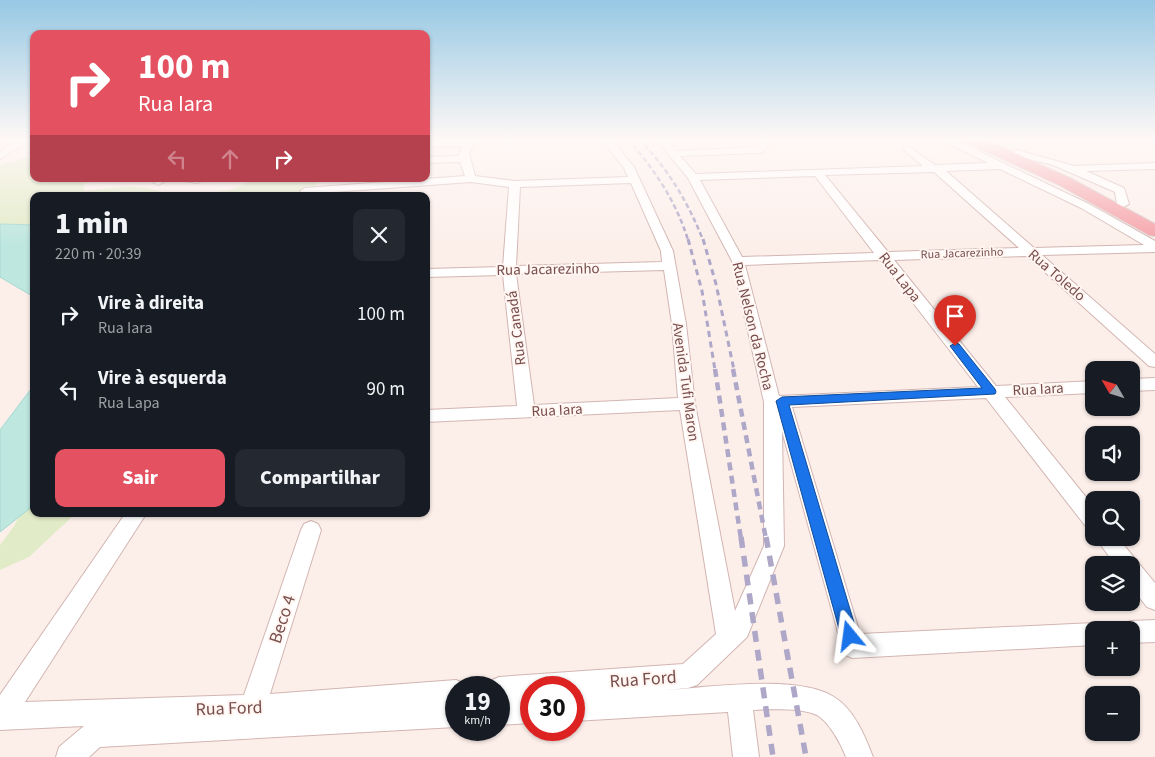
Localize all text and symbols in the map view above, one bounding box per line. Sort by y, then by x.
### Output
text: 100 m [138,42,230,92]
icon: right [55,50,120,115]
text: Rua Iara [138,88,213,120]
icon: left [163,145,191,173]
icon: ahead [216,145,244,173]
icon: right [269,145,297,173]
text: 1 min [55,202,129,245]
button: close [353,209,405,261]
text: 220 m · 20:39 [55,243,142,265]
street label: Rua Jacarezinho [920,244,1004,263]
street label: Rua Toledo [1023,244,1090,306]
street label: Rua Lapa [874,248,926,307]
street label: Rua Jacarezinho [496,258,600,281]
street label: Rua Nelson da Rocha [726,260,779,393]
street label: Rua Canadá [502,289,531,366]
text: Vire à direita [98,290,204,317]
pin [934,295,976,346]
icon: right [55,301,83,329]
text: 100 m [357,301,405,328]
icon: arrive [941,302,969,330]
text: Rua Iara [98,317,153,339]
street label: Avenida Tufi Maron [667,321,704,443]
north arrow [1085,361,1140,416]
map controls [1085,361,1140,741]
text: Vire à esquerda [98,365,227,392]
icon: left [55,376,83,404]
text: 90 m [367,376,405,403]
street label: Rua Iara [1012,378,1064,401]
text: Rua Lapa [98,392,160,414]
street label: Rua Iara [531,399,583,422]
button: sound [1085,426,1140,481]
button: Sair [55,449,225,507]
button: Compartilhar [235,449,405,507]
button: search [1085,491,1140,546]
button: layers [1085,556,1140,611]
street label: Beco 4 [263,592,302,647]
position arrow [823,609,875,661]
button: + [1085,621,1140,676]
street label: Rua Ford [609,665,677,694]
speed limit sign: 30 [520,676,585,741]
text: 19 [464,684,491,720]
button: − [1085,686,1140,741]
street label: Rua Ford [195,695,263,722]
text: km/h [464,712,491,729]

